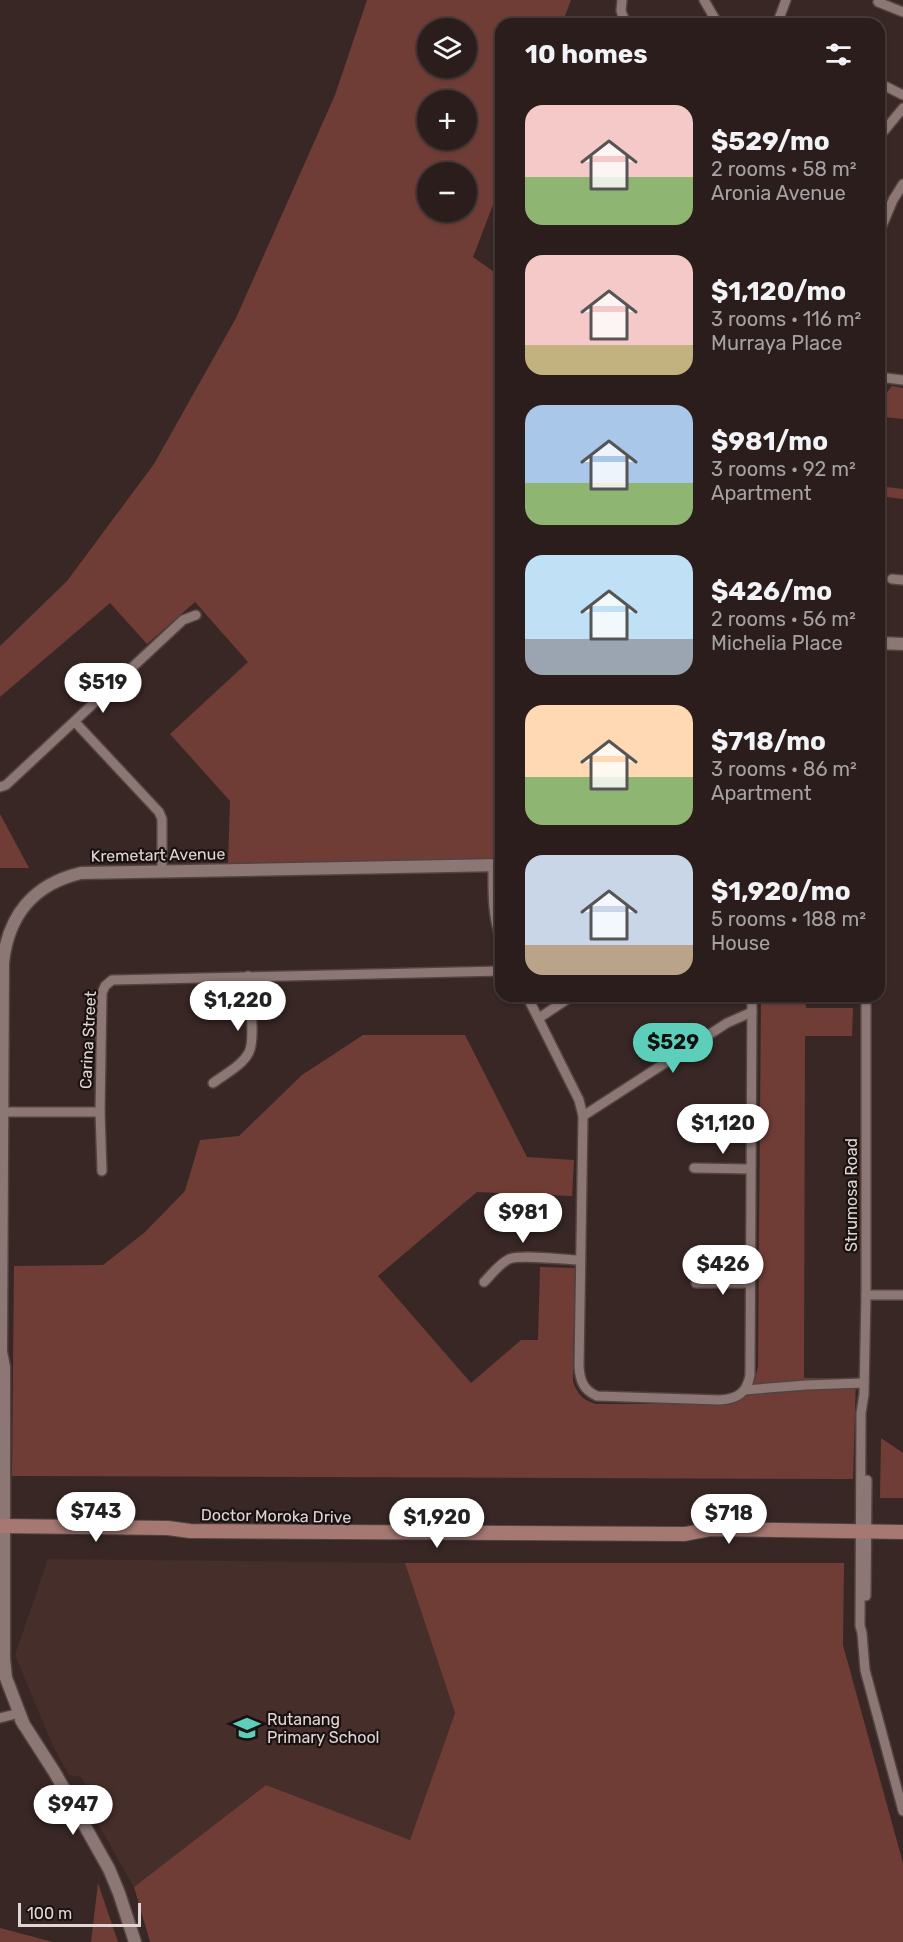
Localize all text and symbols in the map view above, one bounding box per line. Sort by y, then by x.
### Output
map controls [417,18,477,222]
button: layers [417,18,477,78]
icon: filters [822,38,855,71]
text: 10 homes [525,39,648,70]
button: + [417,90,477,150]
text: $529/mo [711,126,830,157]
icon: home [573,129,645,201]
text: 2 rooms · 58 m² [711,157,857,181]
button: − [417,162,477,222]
text: Aronia Avenue [711,181,846,205]
text: $1,120/mo [711,276,846,307]
icon: home [573,279,645,351]
text: 3 rooms · 116 m² [711,307,861,331]
text: Murraya Place [711,331,842,355]
text: $981/mo [711,426,828,457]
icon: home [573,429,645,501]
text: 3 rooms · 92 m² [711,457,856,481]
text: Apartment [711,481,812,505]
text: $426/mo [711,576,832,607]
icon: home [573,579,645,651]
text: 2 rooms · 56 m² [711,607,856,631]
text: Michelia Place [711,631,843,655]
pin: $519 [67,663,139,714]
text: $519 [79,670,127,694]
text: $718/mo [711,726,826,757]
icon: home [573,729,645,801]
text: 3 rooms · 86 m² [711,757,857,781]
text: Apartment [711,781,812,805]
street label: Kremetart Avenue [91,844,225,866]
text: $1,920/mo [711,876,851,907]
icon: home [573,879,645,951]
text: 5 rooms · 188 m² [711,907,866,931]
text: House [711,931,770,955]
pin: $1,220 [189,981,287,1032]
text: $1,220 [204,988,272,1012]
street label: Carina Street [76,990,100,1090]
pin: $529 [637,1023,709,1074]
text: $529 [647,1030,699,1054]
pin: $1,120 [674,1104,772,1155]
text: $1,120 [691,1111,755,1135]
street label: Strumosa Road [842,1138,861,1252]
pin: $981 [487,1193,559,1244]
text: $981 [498,1200,548,1224]
pin: $426 [687,1245,759,1296]
text: $426 [696,1252,750,1276]
pin: $743 [60,1492,132,1543]
pin: $718 [693,1494,765,1545]
pin: $1,920 [388,1498,486,1549]
text: $743 [70,1499,122,1523]
text: $718 [705,1501,753,1525]
street label: Doctor Moroka Drive [201,1505,351,1527]
text: $1,920 [403,1505,471,1529]
place label: Rutanang Primary School [267,1710,379,1747]
school or university icon: Rutanang Primary School [232,1713,262,1743]
pin: $947 [37,1785,109,1836]
text: $947 [48,1792,98,1816]
scale bar [18,1900,141,1928]
text: 100 m [27,1904,72,1923]

